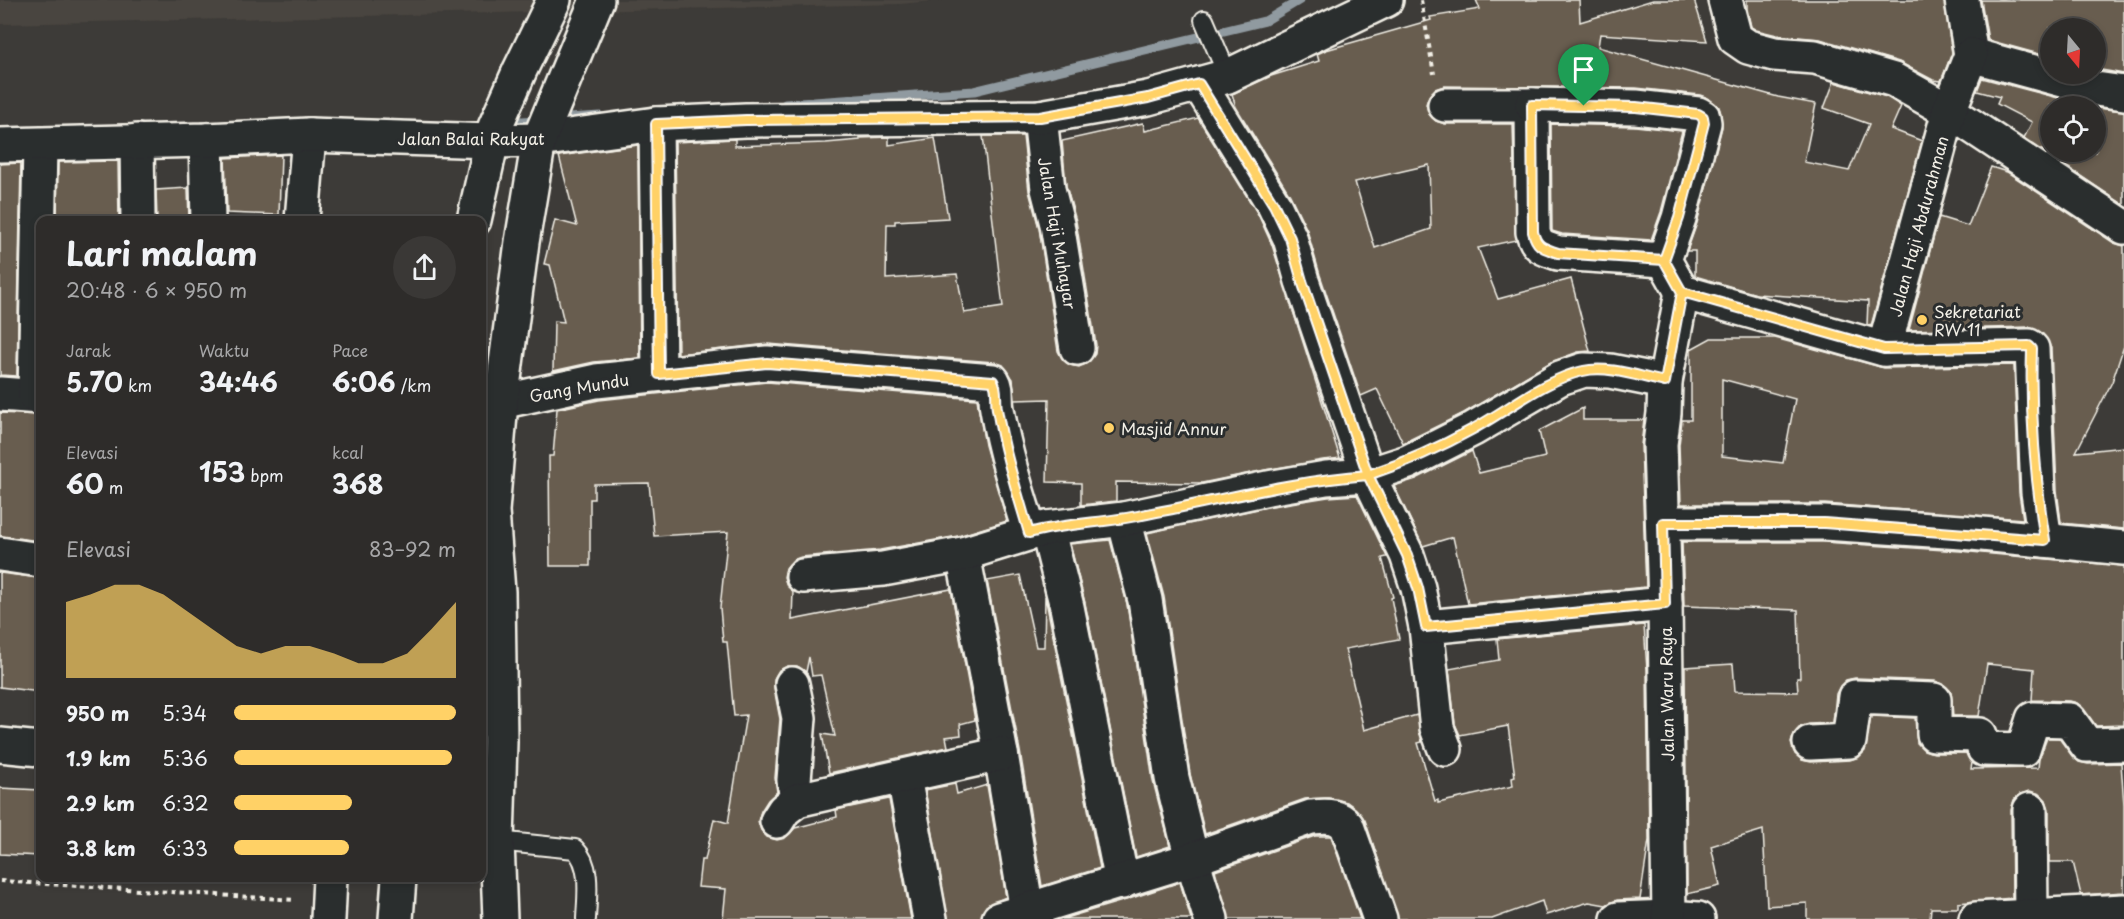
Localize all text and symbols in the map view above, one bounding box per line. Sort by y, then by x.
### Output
north arrow [2040,18,2106,84]
map controls [2040,18,2106,162]
pin [1558,44,1609,106]
icon: arrive [1567,53,1600,86]
button: locate [2040,96,2106,162]
street label: Jalan Balai Rakyat [398,126,545,150]
street label: Jalan Haji Abdurahman [1882,133,1954,319]
street label: Jalan Haji Muhayar [1033,155,1083,312]
text: Lari malam [66,227,258,277]
button: share [393,236,456,299]
text: 20:48 · 6 × 950 m [66,275,247,305]
place label: Sekretariat RW 11 [1934,299,2021,341]
marker: Sekretariat RW 11 [1915,313,1929,327]
text: Jarak [66,338,111,362]
text: Waktu [199,338,249,362]
text: Pace [332,338,368,362]
text: 5.70 [66,362,123,401]
text: 34:46 [199,362,278,401]
text: 6:06 [332,362,396,401]
street label: Gang Mundu [527,366,631,408]
text: km [123,373,152,397]
text: /km [396,373,431,397]
place label: Masjid Annur [1121,416,1227,440]
marker: Masjid Annur [1102,421,1116,435]
text: Elevasi [66,440,118,464]
text: kcal [332,440,364,464]
text: 153 [199,452,245,491]
text: bpm [245,463,284,487]
text: 60 [66,464,104,503]
text: 368 [332,464,384,503]
text: m [104,475,123,499]
text: Elevasi [66,534,131,564]
text: 83–92 m [369,534,456,564]
street label: Jalan Waru Raya [1653,627,1679,761]
text: 950 m [66,698,129,728]
text: 5:34 [162,698,207,728]
text: 1.9 km [66,743,131,773]
text: 5:36 [162,743,208,773]
text: 2.9 km [66,788,135,818]
text: 6:32 [162,788,209,818]
text: 3.8 km [66,833,136,863]
text: 6:33 [162,833,208,863]

